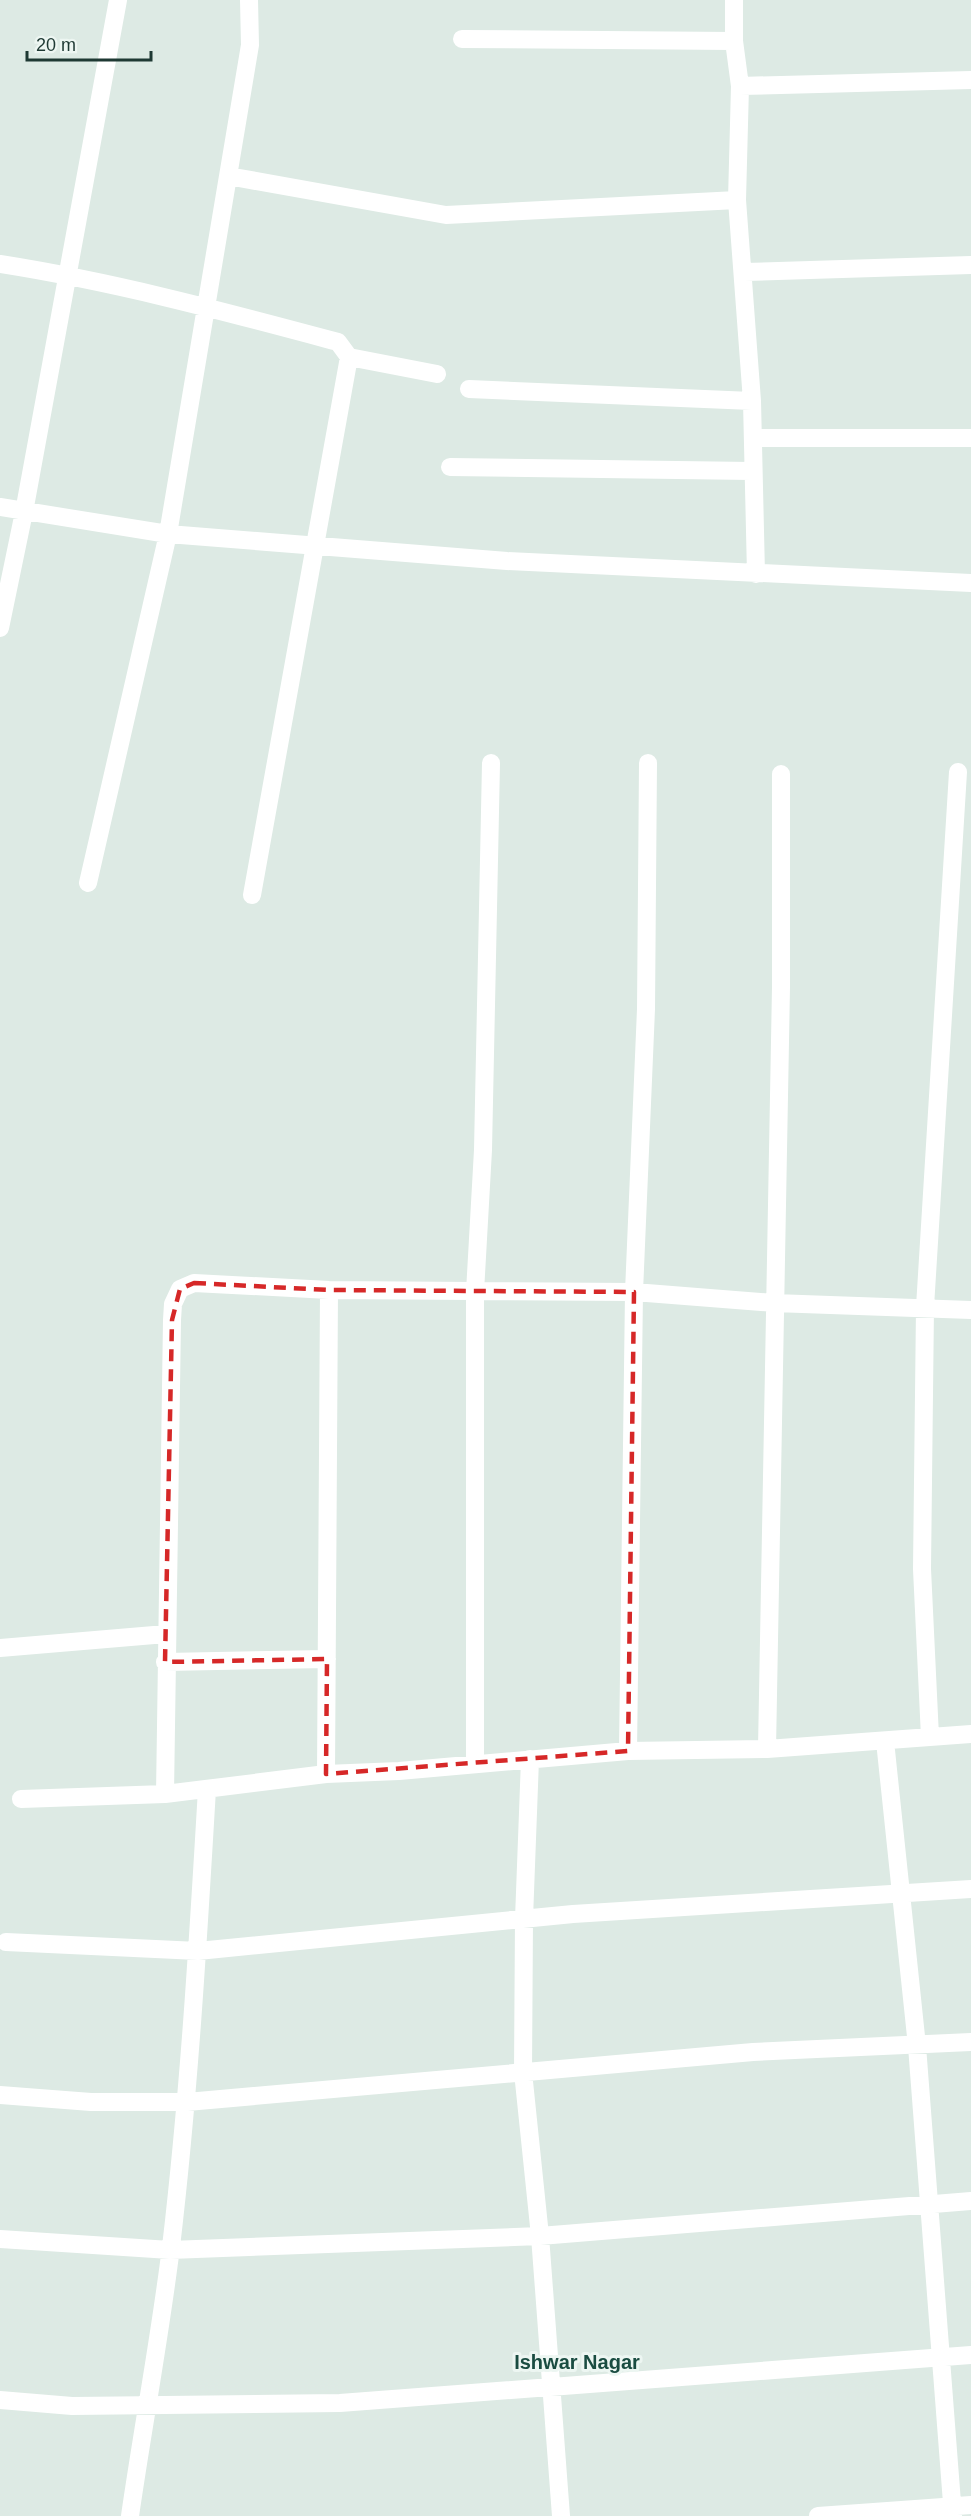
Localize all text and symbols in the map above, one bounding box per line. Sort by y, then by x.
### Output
scale bar [27,24,152,62]
text: 20 m [36,35,76,55]
district label: Ishwar Nagar [514,2351,640,2373]

